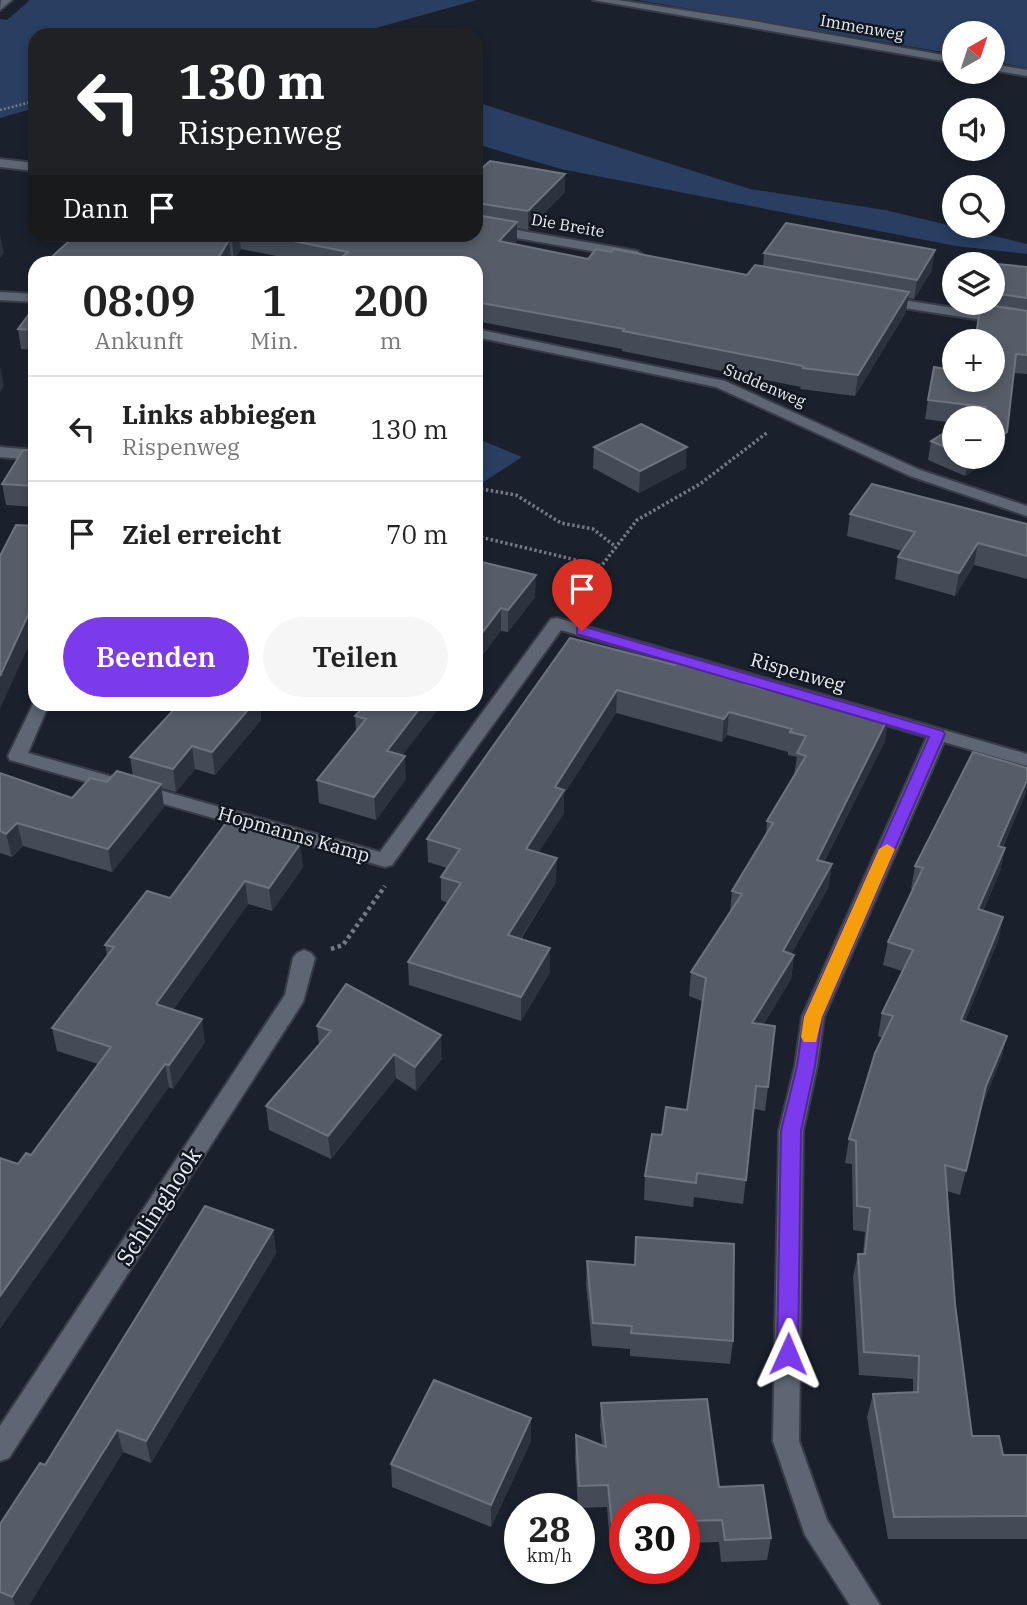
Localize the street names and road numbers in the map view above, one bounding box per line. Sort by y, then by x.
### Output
street label: Immenweg [819,10,906,44]
street label: Die Breite [530,209,606,241]
street label: Suddenweg [721,359,809,411]
street label: Rispenweg [748,647,849,697]
street label: Hopmanns Kamp [215,801,373,867]
street label: Schlinghook [109,1141,208,1271]

